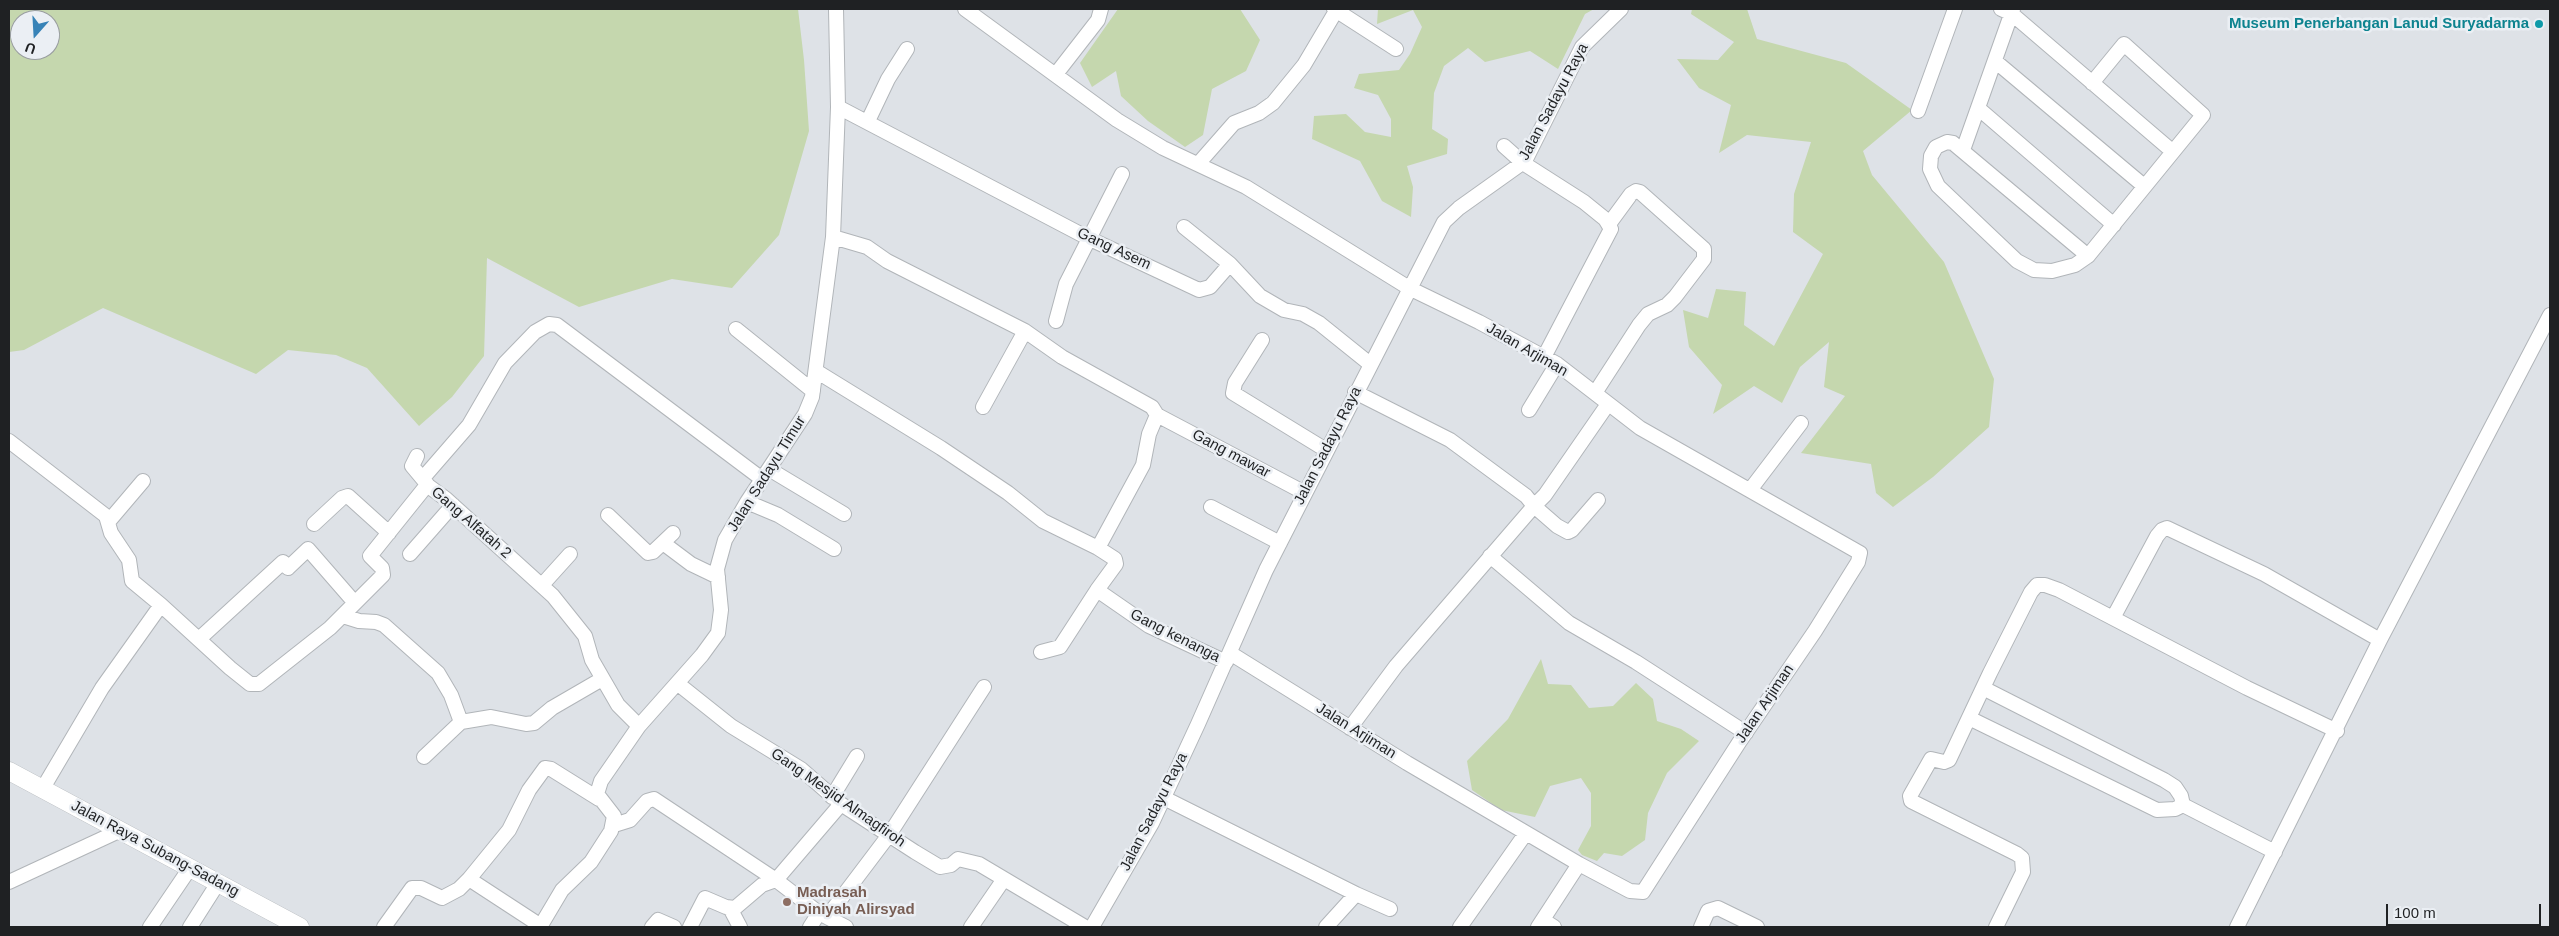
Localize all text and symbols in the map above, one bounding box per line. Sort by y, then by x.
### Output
north arrow [10,10,60,60]
place label: Museum Penerbangan Lanud Suryadarma [2229,15,2529,33]
marker: Museum Penerbangan Lanud Suryadarma [2533,18,2545,30]
text: U [23,39,38,57]
street label: Jalan Sadayu Raya [1516,40,1592,164]
street label: Gang Asem [1074,224,1154,274]
street label: Jalan Arjiman [1483,319,1571,381]
street label: Jalan Sadayu Raya [1290,384,1366,508]
street label: Jalan Sadayu Timur [724,413,810,535]
street label: Gang mawar [1189,426,1273,482]
street label: Gang Alfatah 2 [427,483,515,563]
street label: Gang kenanga [1127,606,1223,666]
street label: Jalan Arjiman [1732,661,1798,747]
street label: Jalan Arjiman [1313,699,1399,763]
street label: Gang Mesjid Almagfiroh [767,745,909,851]
street label: Jalan Sadayu Raya [1116,750,1192,874]
street label: Jalan Raya Subang-Sadang [68,797,242,901]
place label: Madrasah Diniyah Alirsyad [797,884,915,919]
scale bar [2389,894,2544,926]
marker: Madrasah Diniyah Alirsyad [781,896,793,908]
text: 100 m [2394,904,2436,921]

